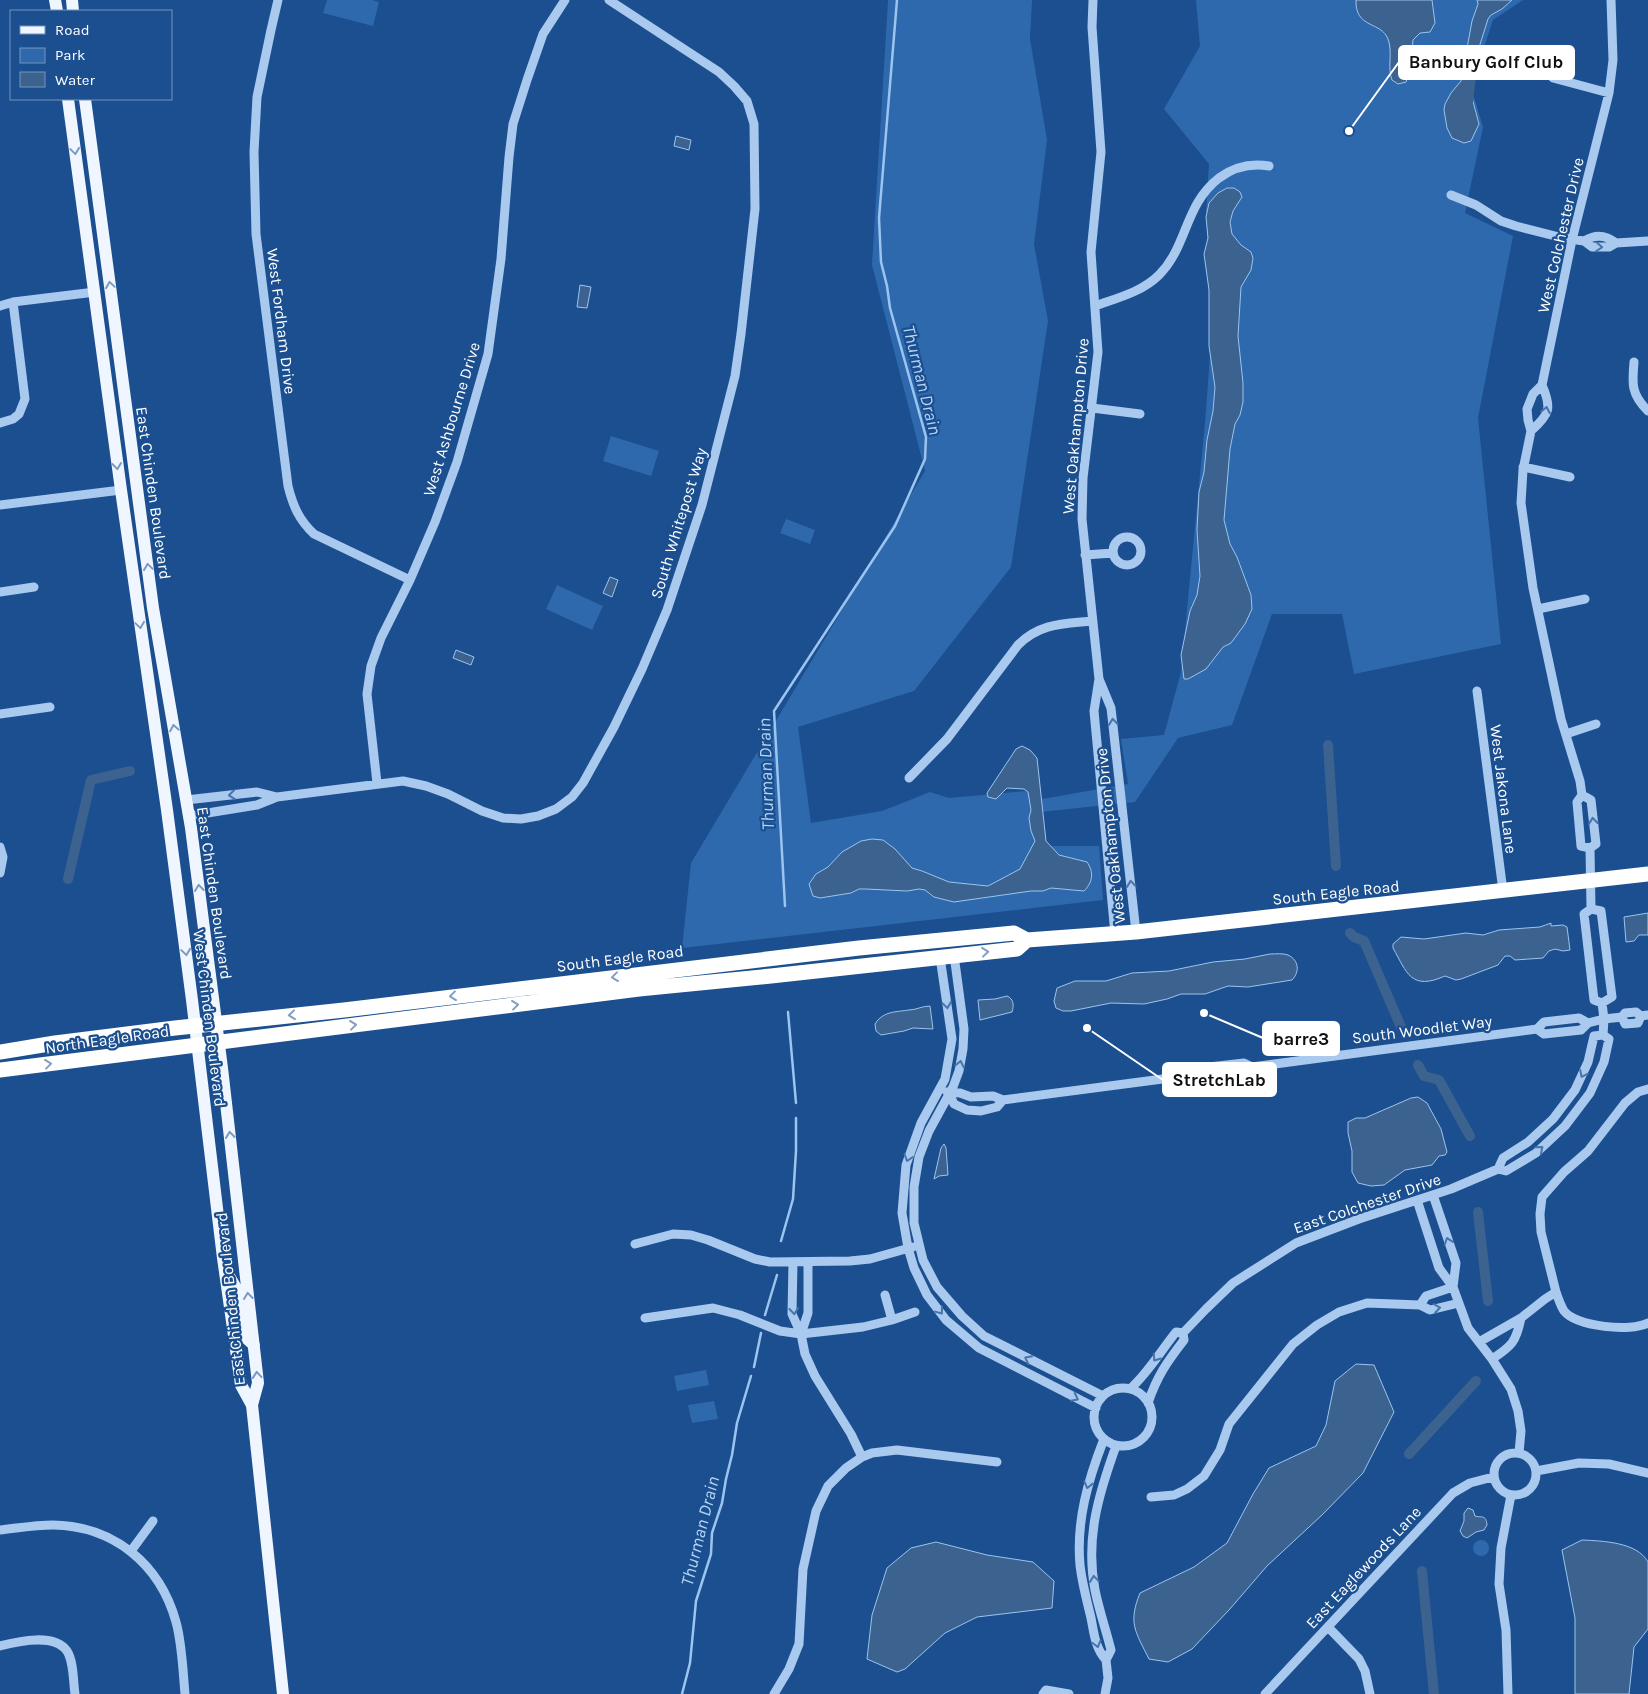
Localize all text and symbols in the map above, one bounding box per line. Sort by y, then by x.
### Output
legend [10,10,172,100]
text: Road [55,21,90,39]
text: Park [55,46,85,64]
callout: Banbury Golf Club [1399,46,1574,79]
text: Banbury Golf Club [1409,51,1563,73]
text: Water [55,71,96,89]
one-way arrow [69,148,80,156]
street label: West Colchester Drive [1533,156,1588,315]
one-way arrow [1595,241,1603,252]
street label: West Fordham Drive [263,247,300,395]
one-way arrow [105,281,116,289]
water label: Thurman Drain [898,323,946,437]
street label: West Oakhampton Drive [1058,337,1093,515]
street label: West Ashbourne Drive [419,340,484,499]
street label: East Chinden Boulevard [132,405,175,581]
one-way arrow [1541,406,1551,414]
street label: South Whitepost Way [646,445,711,601]
one-way arrow [112,461,122,470]
one-way arrow [143,563,154,571]
one-way arrow [134,620,144,629]
water label: Thurman Drain [753,717,779,831]
one-way arrow [1108,718,1119,726]
one-way arrow [170,723,180,732]
street label: West Jakona Lane [1486,724,1521,855]
street label: West Oakhampton Drive [1092,747,1129,925]
one-way arrow [228,789,236,800]
street label: East Chinden Boulevard [193,805,236,981]
one-way arrow [1588,816,1599,824]
street label: South Eagle Road [1272,876,1401,909]
one-way arrow [1126,880,1137,888]
one-way arrow [194,884,204,893]
street label: West Chinden Boulevard [189,928,230,1108]
street label: South Eagle Road [556,941,685,976]
one-way arrow [981,947,989,958]
one-way arrow [180,949,191,957]
one-way arrow [610,971,618,982]
one-way arrow [449,990,457,1001]
one-way arrow [511,1000,519,1011]
one-way arrow [941,1001,952,1009]
one-way arrow [288,1009,296,1020]
street label: South Woodlet Way [1351,1011,1494,1048]
one-way arrow [349,1020,358,1030]
street label: North Eagle Road [44,1021,170,1058]
callout: barre3 [1263,1022,1339,1055]
text: barre3 [1273,1028,1329,1050]
one-way arrow [45,1059,53,1070]
one-way arrow [954,1060,965,1069]
callout: StretchLab [1163,1063,1276,1096]
text: StretchLab [1172,1069,1266,1091]
one-way arrow [1579,1069,1589,1078]
one-way arrow [225,1131,236,1139]
one-way arrow [1534,1146,1543,1155]
one-way arrow [904,1153,914,1162]
street label: East Colchester Drive [1291,1169,1443,1238]
street label: East Chinden Boulevard [212,1211,249,1387]
one-way arrow [1444,1237,1454,1245]
one-way arrow [243,1292,254,1300]
one-way arrow [1433,1303,1442,1313]
one-way arrow [934,1305,943,1315]
one-way arrow [788,1307,799,1315]
one-way arrow [1153,1353,1162,1362]
one-way arrow [1025,1355,1034,1365]
one-way arrow [252,1371,263,1379]
one-way arrow [1070,1392,1079,1402]
water label: Thurman Drain [676,1474,724,1588]
one-way arrow [1083,1480,1093,1488]
street label: East Eaglewoods Lane [1302,1502,1425,1633]
one-way arrow [1089,1575,1100,1583]
one-way arrow [1091,1640,1102,1649]

